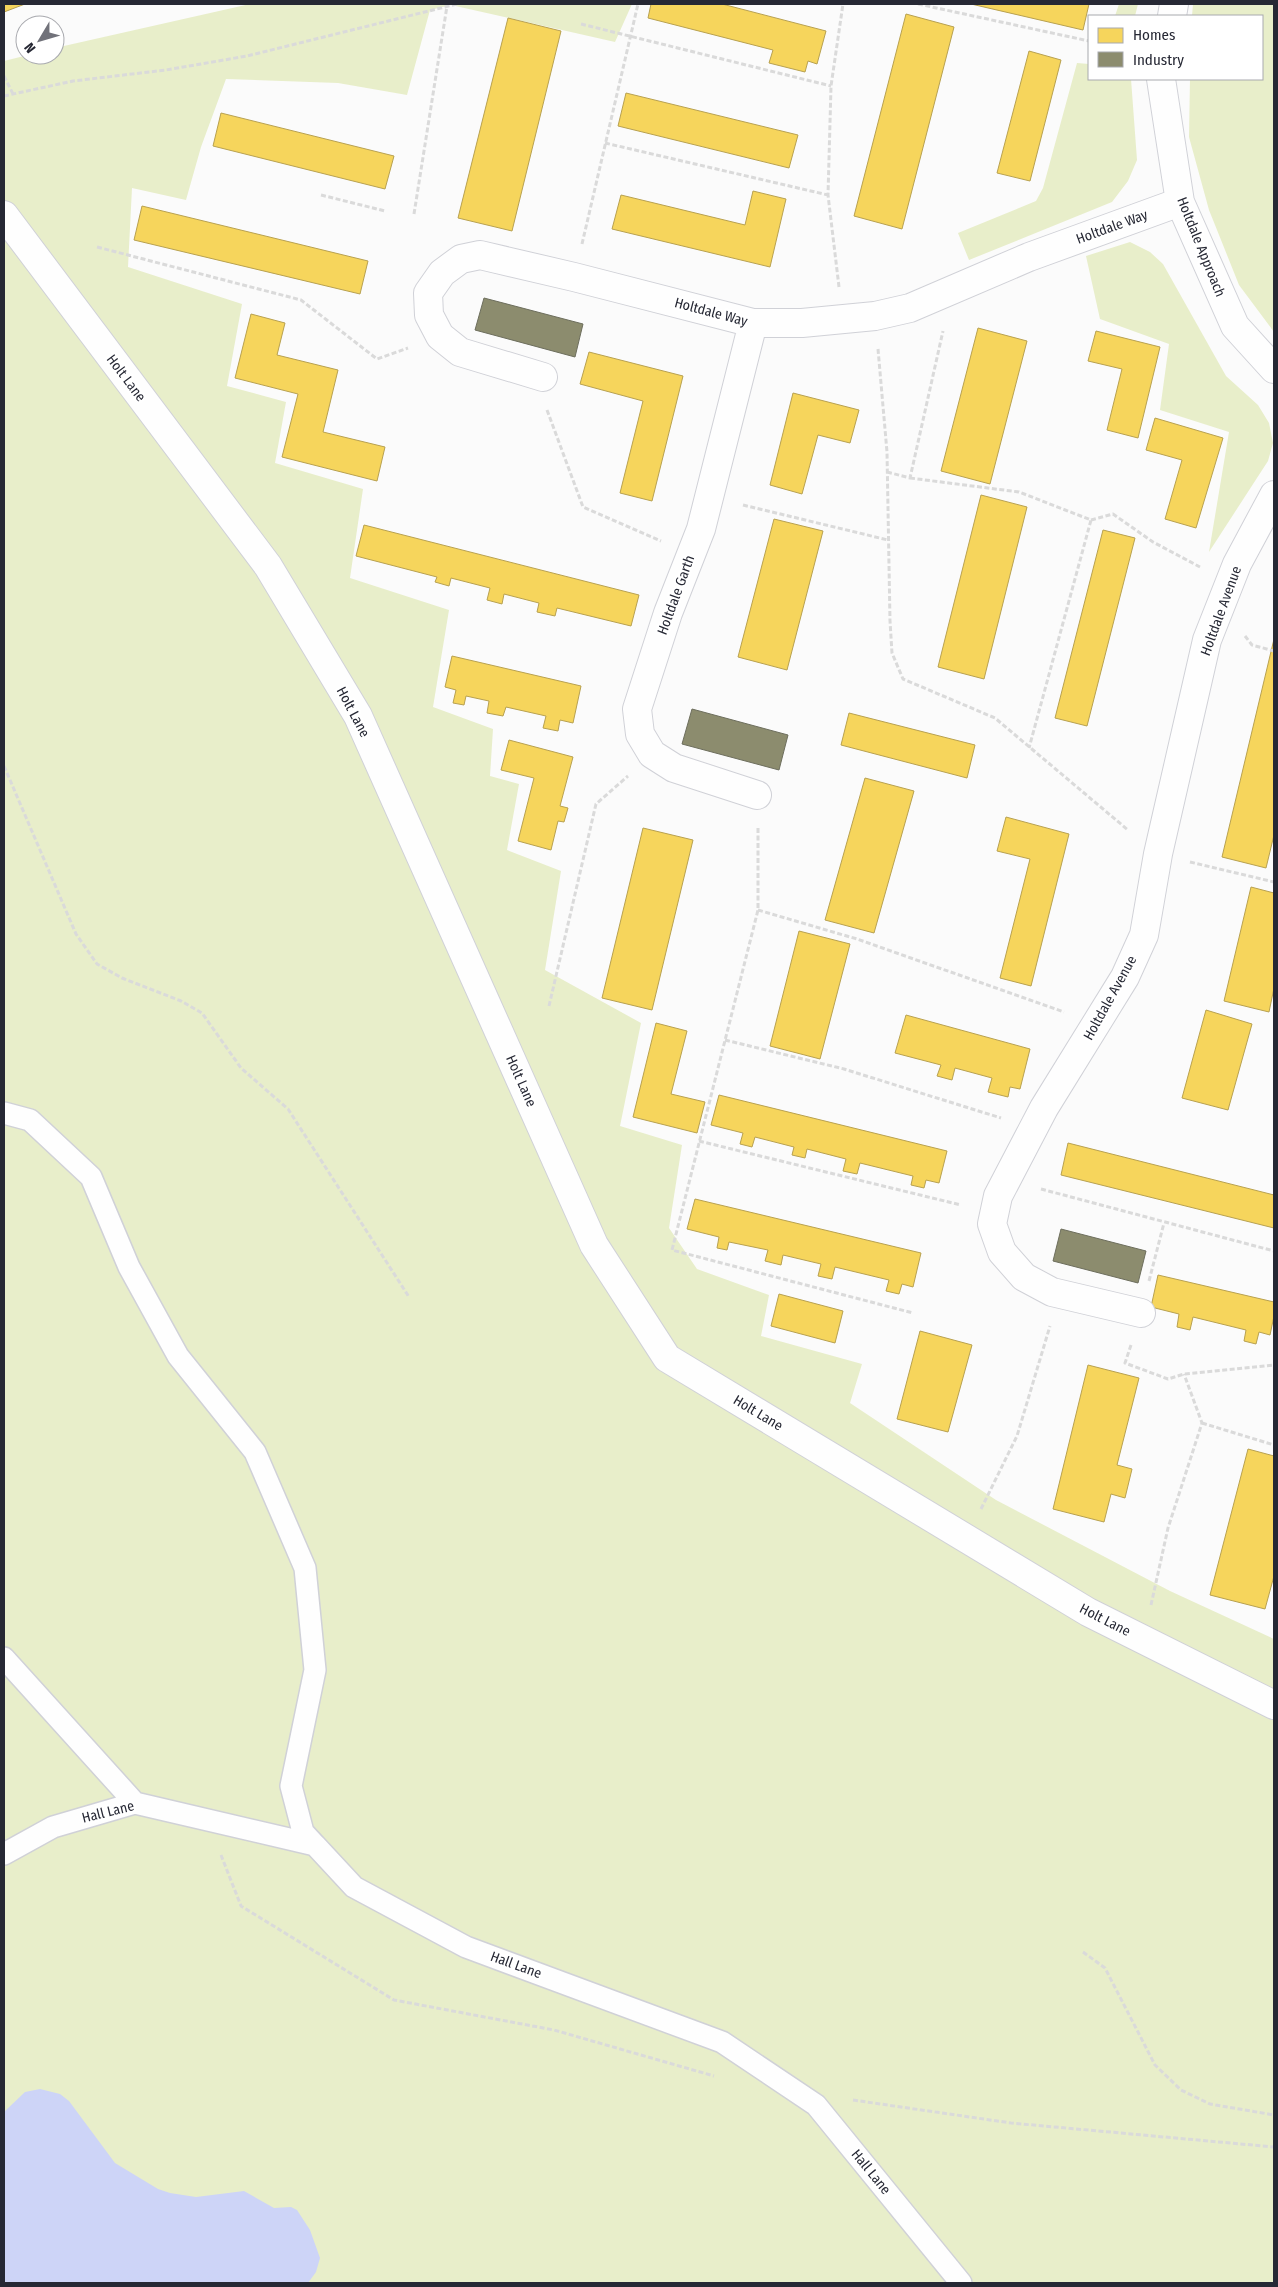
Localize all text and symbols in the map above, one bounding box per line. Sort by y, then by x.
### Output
north arrow [15,15,65,65]
legend [1088,15,1263,80]
text: Homes [1133,26,1175,44]
text: N [21,39,39,56]
text: Industry [1133,51,1184,69]
street label: Holtdale Approach [1173,195,1229,299]
street label: Holtdale Way [1074,206,1151,248]
street label: Holtdale Way [673,294,750,330]
street label: Holt Lane [103,351,149,405]
street label: Holtdale Garth [654,553,698,637]
street label: Holtdale Avenue [1197,564,1245,658]
street label: Holt Lane [333,684,373,740]
street label: Holtdale Avenue [1080,953,1140,1043]
street label: Holt Lane [502,1053,540,1110]
street label: Holt Lane [730,1392,786,1434]
street label: Holt Lane [1077,1600,1133,1640]
street label: Hall Lane [80,1797,136,1827]
street label: Hall Lane [488,1948,544,1982]
street label: Hall Lane [848,2146,894,2198]

